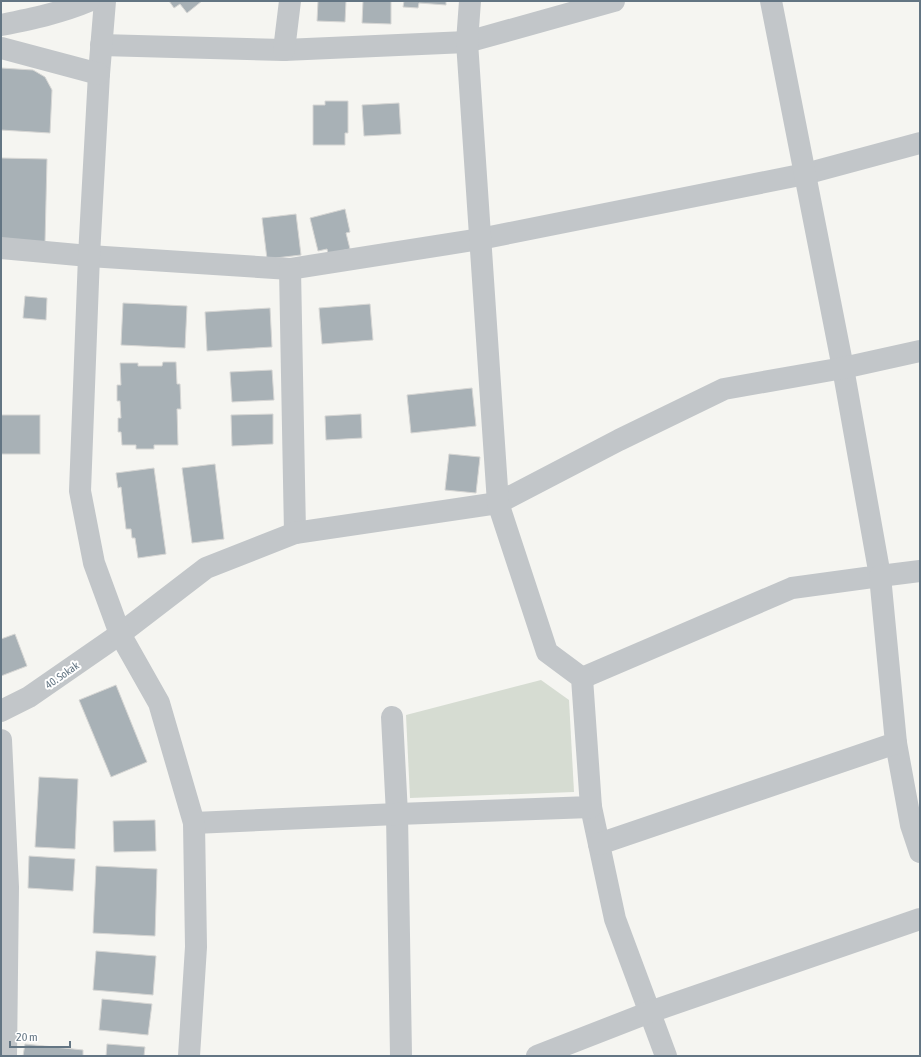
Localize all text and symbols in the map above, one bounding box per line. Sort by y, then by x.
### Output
street label: 40. Sokak [43,659,81,691]
scale bar [10,1023,70,1049]
text: 20 m [16,1030,38,1044]

